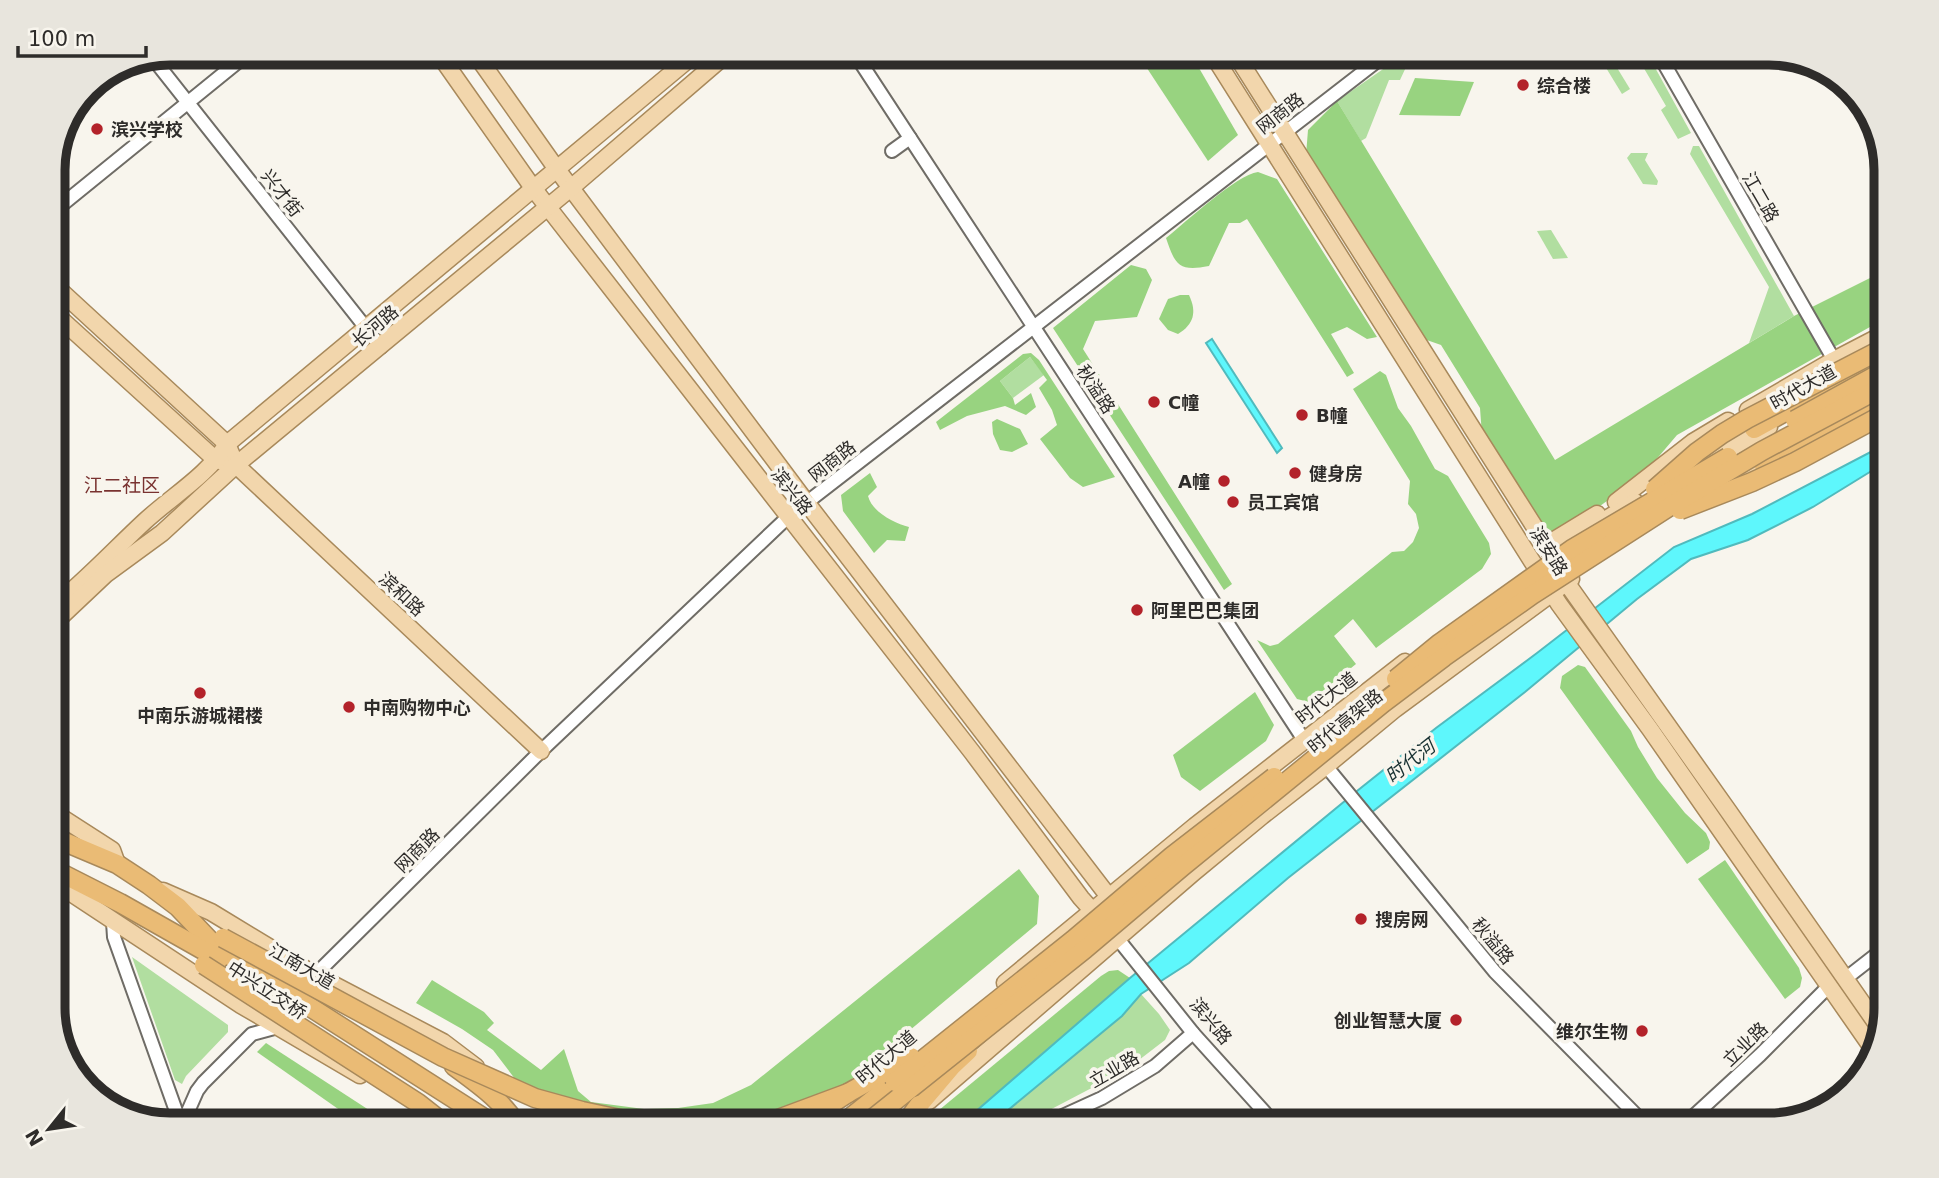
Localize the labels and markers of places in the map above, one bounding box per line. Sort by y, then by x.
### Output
place label: 综合楼 [1537,75,1591,96]
marker: 综合楼 [1515,77,1531,93]
place label: 滨兴学校 [111,119,183,140]
marker: 滨兴学校 [89,121,105,137]
place label: C幢 [1168,392,1199,413]
marker: C幢 [1146,394,1162,410]
place label: B幢 [1316,405,1348,426]
marker: B幢 [1294,407,1310,423]
place label: 健身房 [1309,463,1363,484]
marker: 健身房 [1287,465,1303,481]
place label: A幢 [1178,471,1210,492]
marker: A幢 [1216,473,1232,489]
place label: 员工宾馆 [1247,492,1319,513]
marker: 员工宾馆 [1225,494,1241,510]
place label: 阿里巴巴集团 [1151,600,1259,621]
marker: 阿里巴巴集团 [1129,602,1145,618]
marker: 中南乐游城裙楼 [192,685,208,701]
place label: 中南购物中心 [363,697,471,718]
marker: 中南购物中心 [341,699,357,715]
place label: 中南乐游城裙楼 [137,705,263,726]
place label: 搜房网 [1375,909,1429,930]
marker: 搜房网 [1353,911,1369,927]
place label: 创业智慧大厦 [1334,1010,1442,1031]
marker: 创业智慧大厦 [1448,1012,1464,1028]
place label: 维尔生物 [1556,1021,1628,1042]
marker: 维尔生物 [1634,1023,1650,1039]

